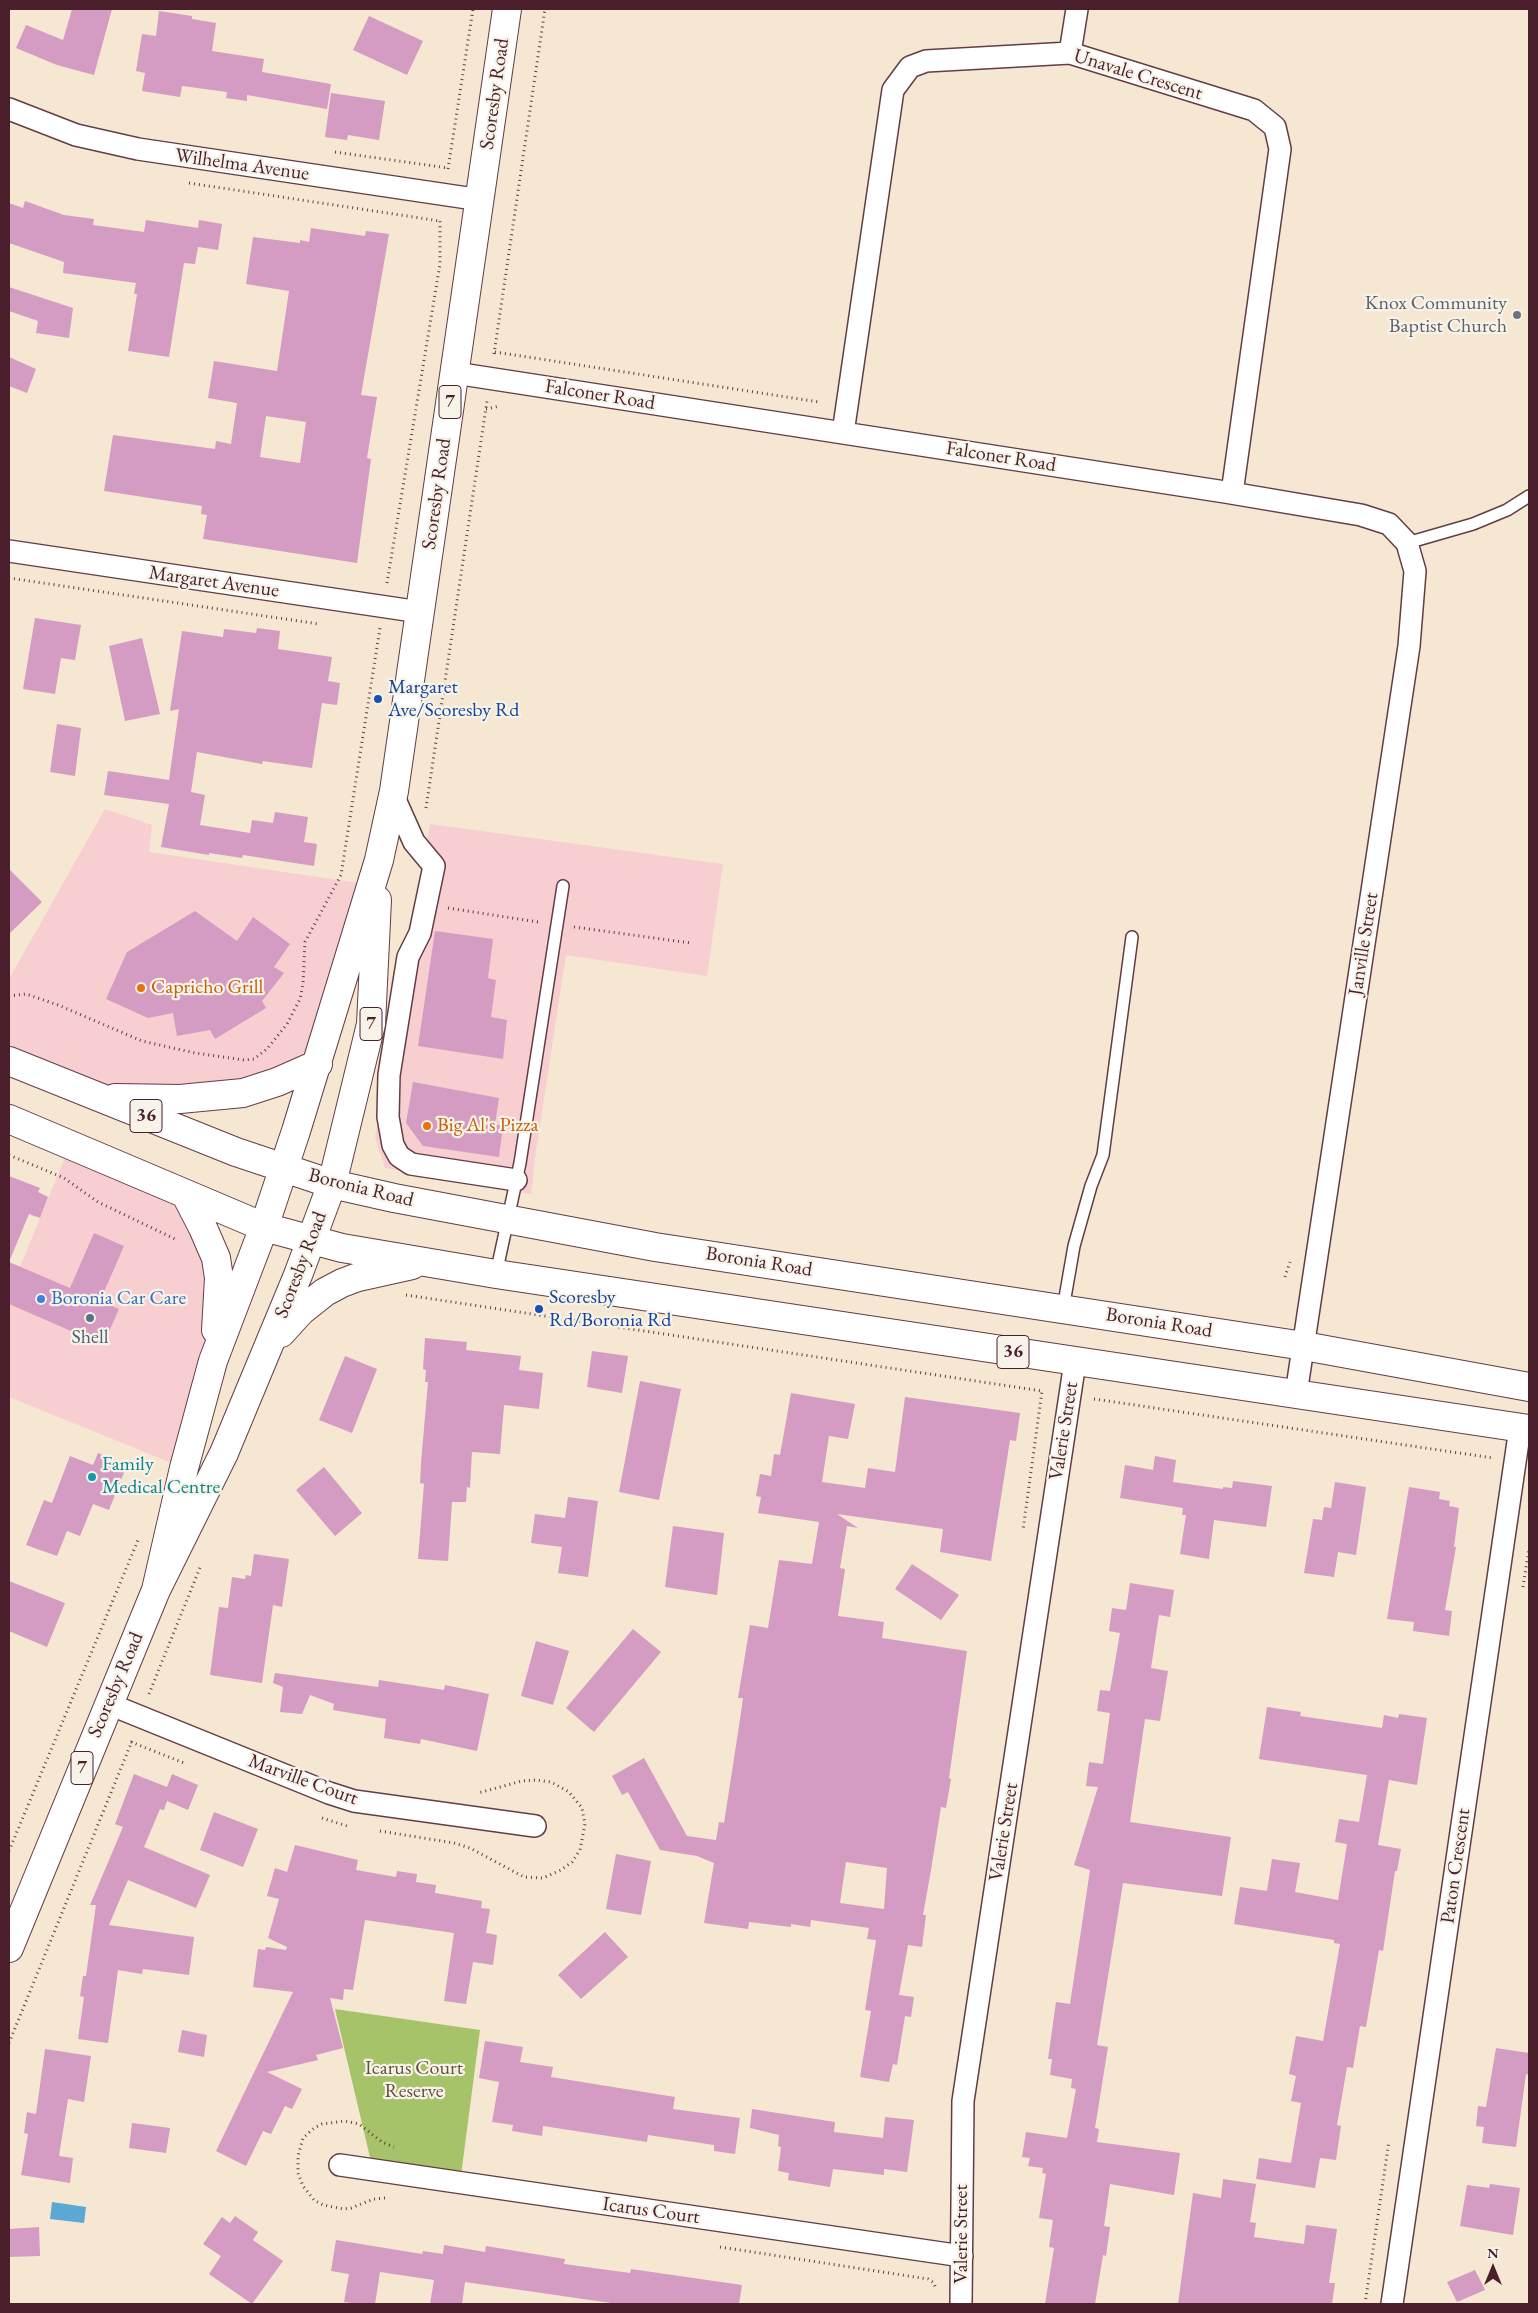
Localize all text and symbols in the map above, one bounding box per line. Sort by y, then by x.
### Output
street label: Scoresby Road [475,37,515,151]
street label: Unavale Crescent [1071,44,1205,106]
street label: Wilhelma Avenue [173,144,311,186]
place label: Knox Community Baptist Church [1365,292,1507,339]
marker: Knox Community Baptist Church [1511,309,1523,321]
street label: Falconer Road [543,374,657,416]
road number: 7 [439,386,461,418]
street label: Falconer Road [944,436,1058,478]
street label: Scoresby Road [417,437,457,551]
street label: Margaret Avenue [147,561,281,603]
place label: Margaret Ave/Scoresby Rd [388,676,519,723]
marker: Margaret Ave/Scoresby Rd [372,693,384,705]
street label: Janville Street [1344,891,1384,997]
place label: Capricho Grill [151,976,263,1000]
marker: Capricho Grill [135,982,147,994]
road number: 7 [360,1008,382,1040]
road number: 36 [130,1100,162,1132]
place label: Big Al's Pizza [437,1114,538,1138]
marker: Big Al's Pizza [421,1120,433,1132]
street label: Boronia Road [306,1163,416,1213]
street label: Scoresby Road [270,1208,332,1322]
street label: Boronia Road [704,1242,814,1282]
place label: Scoresby Rd/Boronia Rd [549,1286,671,1333]
place label: Boronia Car Care [51,1287,186,1311]
marker: Boronia Car Care [35,1293,47,1305]
marker: Scoresby Rd/Boronia Rd [533,1303,545,1315]
street label: Boronia Road [1104,1303,1214,1343]
marker: Shell [84,1312,96,1324]
place label: Shell [72,1326,108,1350]
road number: 36 [997,1335,1029,1368]
street label: Valerie Street [1044,1380,1084,1482]
place label: Family Medical Centre [102,1453,220,1500]
marker: Family Medical Centre [86,1471,98,1483]
street label: Scoresby Road [83,1629,149,1741]
street label: Marville Court [245,1749,361,1811]
road number: 7 [71,1752,93,1785]
street label: Valerie Street [984,1781,1024,1883]
street label: Paton Crescent [1436,1807,1476,1925]
park label: Icarus Court Reserve [365,2057,463,2104]
street label: Valerie Street [950,2184,974,2284]
street label: Icarus Court [601,2192,701,2230]
north arrow [1468,2243,1518,2293]
text: N [1487,2244,1499,2262]

